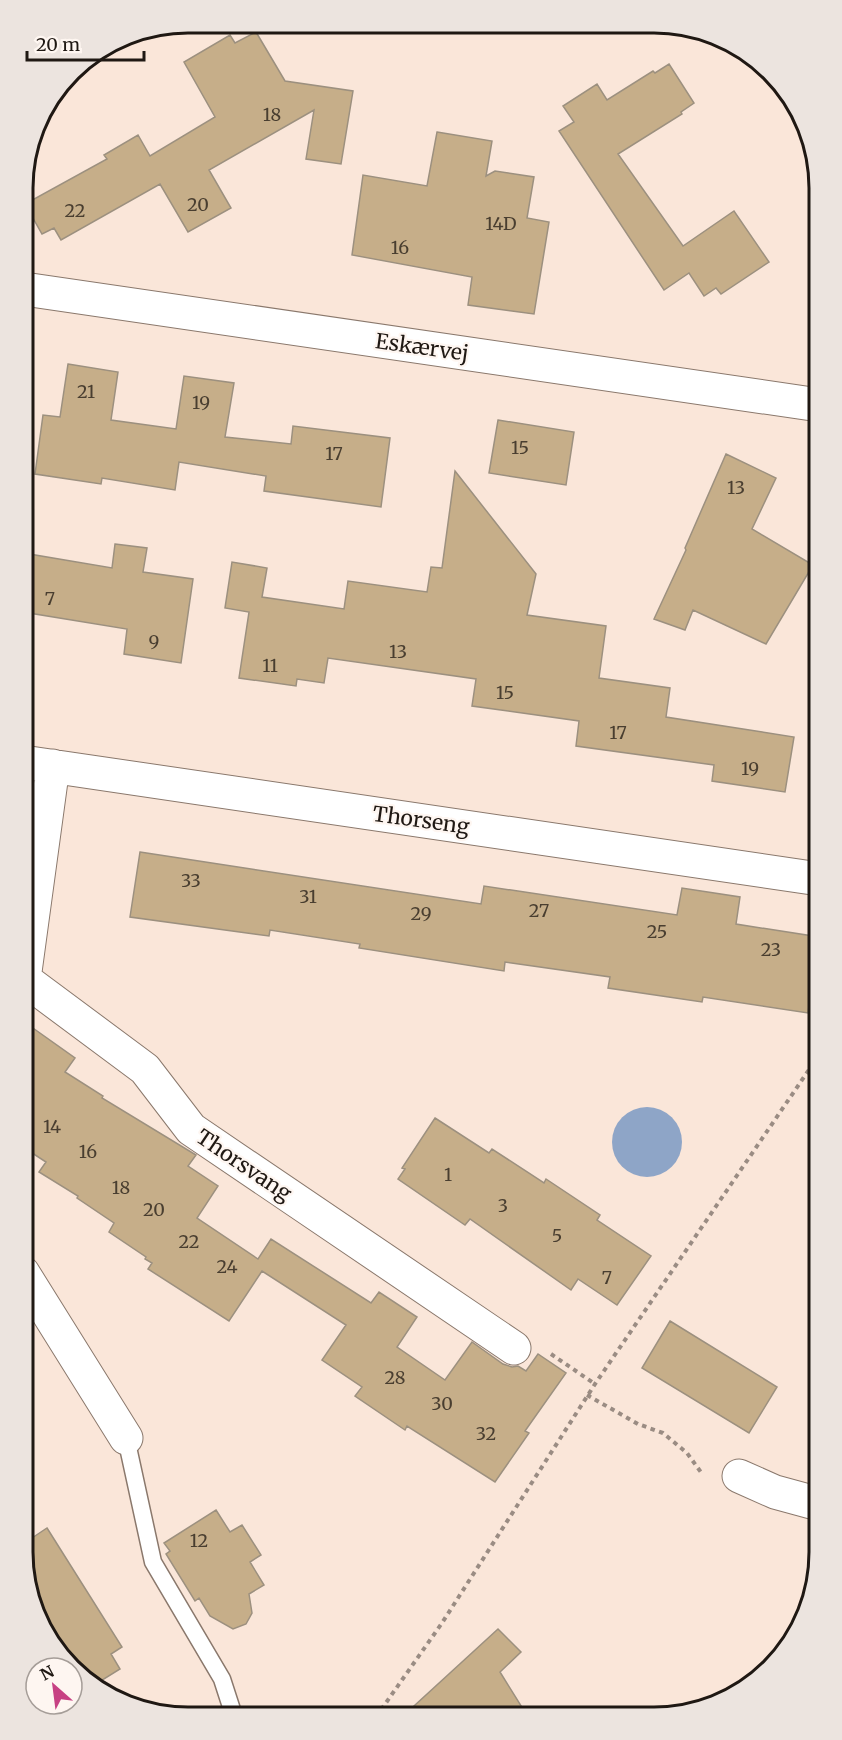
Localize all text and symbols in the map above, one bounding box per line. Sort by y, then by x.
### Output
scale bar [27,24,144,62]
text: 20 m [36,33,80,56]
house number: 18 [263,103,281,126]
house number: 20 [187,193,209,216]
house number: 22 [64,199,86,222]
house number: 14D [485,212,517,235]
house number: 16 [391,236,409,259]
street label: Eskærvej [374,327,470,367]
house number: 21 [77,380,95,403]
house number: 19 [192,391,210,414]
house number: 15 [511,436,529,459]
house number: 17 [325,442,343,465]
house number: 13 [727,476,745,499]
house number: 7 [45,587,55,610]
house number: 9 [149,630,159,653]
house number: 13 [389,640,407,663]
house number: 11 [262,654,278,677]
house number: 15 [496,681,514,704]
house number: 17 [609,721,627,744]
house number: 19 [741,757,759,780]
street label: Thorseng [371,800,471,840]
house number: 33 [181,869,201,892]
house number: 31 [299,885,317,908]
house number: 27 [529,899,549,922]
house number: 29 [410,902,432,925]
house number: 25 [647,920,667,943]
house number: 23 [761,938,781,961]
house number: 14 [43,1115,61,1138]
street label: Thorsvang [191,1123,297,1207]
house number: 16 [79,1140,97,1163]
house number: 1 [444,1163,452,1186]
house number: 18 [112,1176,130,1199]
house number: 3 [498,1194,508,1217]
house number: 20 [143,1198,165,1221]
house number: 5 [552,1224,562,1247]
house number: 22 [178,1230,200,1253]
house number: 24 [216,1255,238,1278]
house number: 7 [602,1266,612,1289]
house number: 28 [384,1366,406,1389]
house number: 30 [431,1392,453,1415]
house number: 32 [476,1422,496,1445]
house number: 12 [190,1529,208,1552]
north arrow [24,1656,84,1716]
text: N [37,1661,58,1685]

